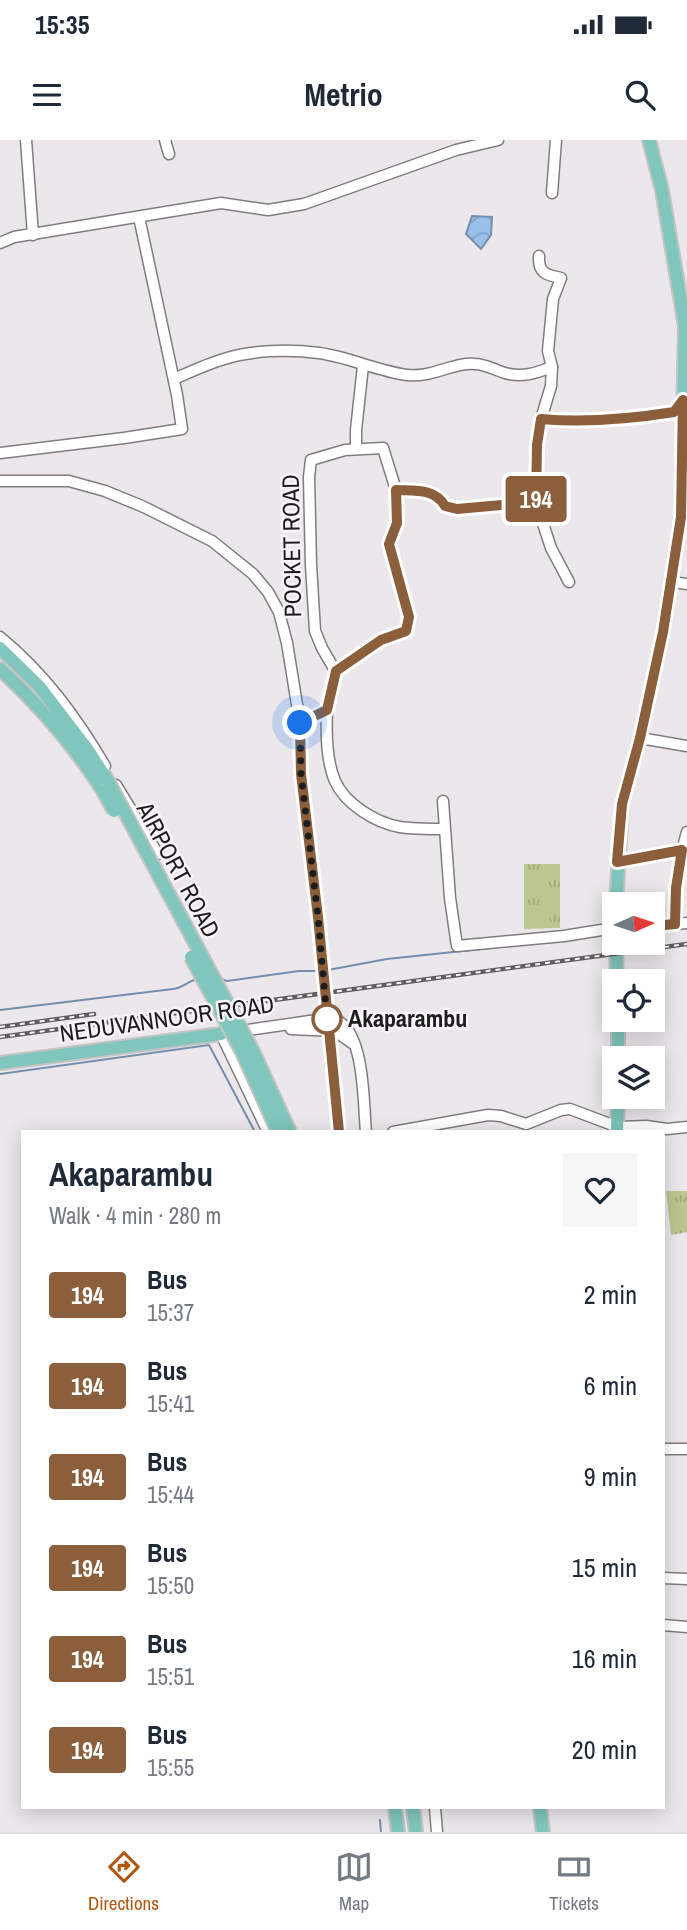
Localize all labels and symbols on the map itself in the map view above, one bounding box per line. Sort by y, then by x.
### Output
street label: POCKET ROAD [274,474,308,618]
line badge: 194 [496,476,576,522]
your location [282,705,317,740]
street label: AIRPORT ROAD [129,795,228,943]
north arrow [602,892,665,956]
street label: NEDUVANNOOR ROAD [58,987,276,1049]
place label: Akaparambu [348,1002,467,1034]
marker: Akaparambu [312,1004,342,1034]

